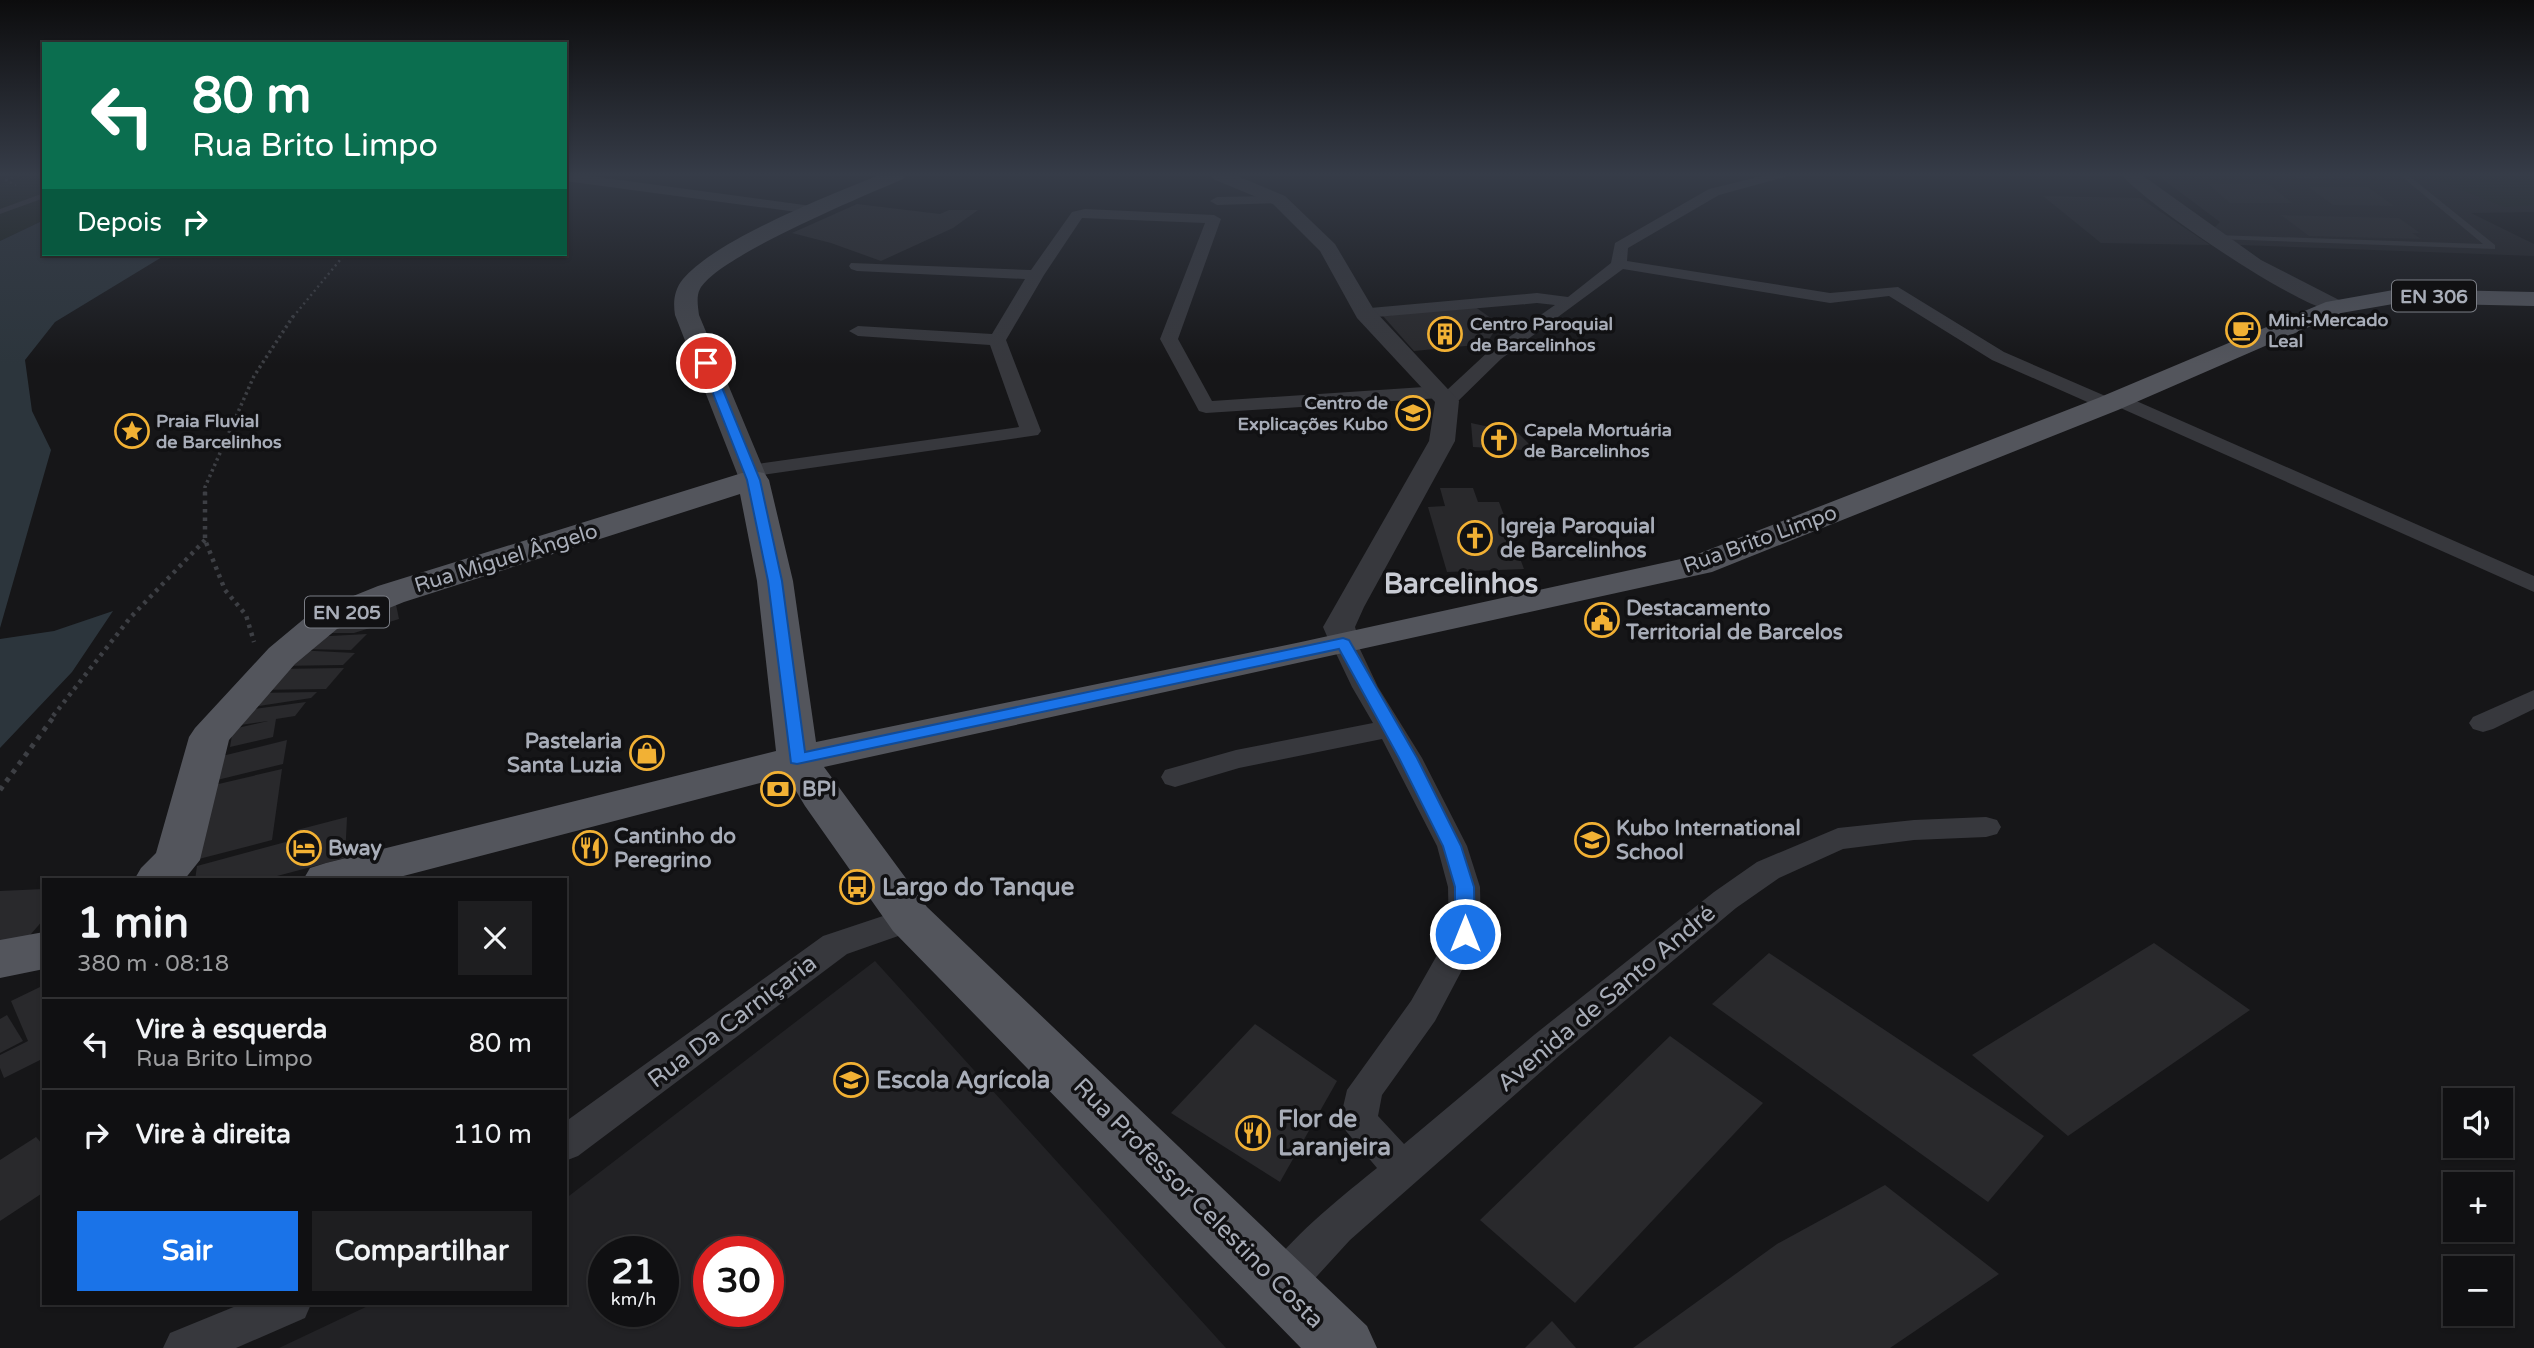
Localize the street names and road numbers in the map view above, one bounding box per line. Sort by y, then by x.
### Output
road number: EN 306 [2392,280,2476,312]
street label: Rua Brito Limpo [1680,500,1840,579]
street label: Rua Miguel Ângelo [411,519,601,598]
road number: EN 205 [305,596,389,628]
street label: Avenida de Santo André [1491,899,1721,1098]
street label: Rua Da Carniçaria [642,948,822,1094]
street label: Rua Professor Celestino Costa [1067,1072,1330,1335]

